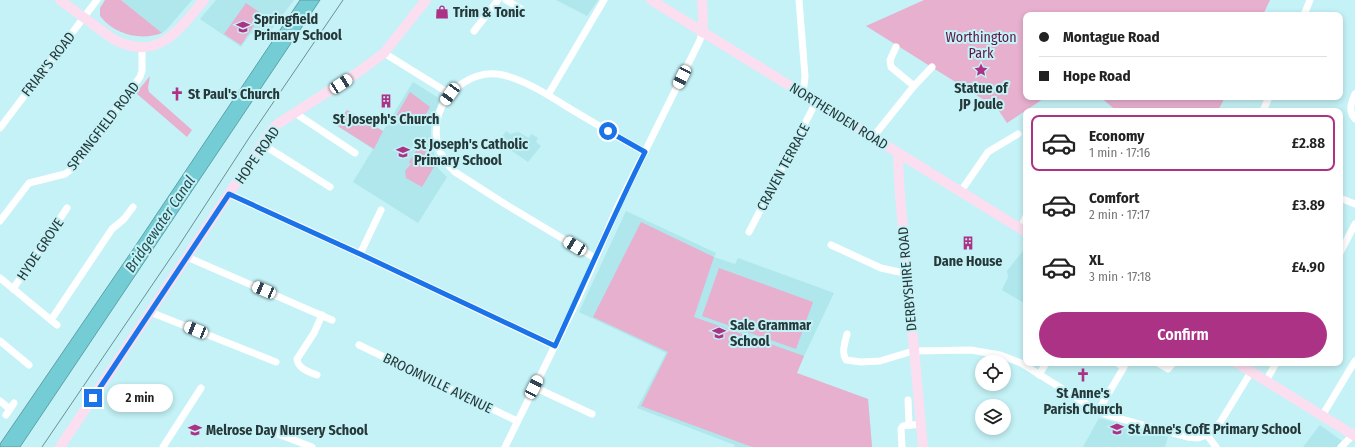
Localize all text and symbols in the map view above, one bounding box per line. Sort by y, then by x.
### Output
shop icon: Trim & Tonic [434,4,450,20]
place label: Trim & Tonic [453,4,526,21]
place label: Springfield Primary School [254,11,342,44]
school or university icon: Springfield Primary School [235,19,251,35]
text: Montague Road [1063,28,1160,46]
street label: FRIAR'S ROAD [18,29,79,100]
park label: Worthington Park [945,29,1017,62]
place icon: Statue of JP Joule [973,62,989,78]
car [671,64,693,90]
text: Hope Road [1063,67,1131,85]
car [328,72,354,96]
street label: SPRINGFIELD ROAD [64,79,143,174]
street label: NORTHENDEN ROAD [786,79,891,154]
place label: Statue of JP Joule [954,80,1009,113]
car [438,81,462,107]
church icon: St Paul's Church [169,86,185,102]
place label: St Paul's Church [188,86,280,103]
building icon: St Joseph's Church [378,93,394,109]
place label: St Joseph's Church [333,111,439,128]
street label: CRAVEN TERRACE [753,120,814,214]
route start [599,122,617,140]
street label: HOPE ROAD [231,123,283,187]
icon: car [1041,125,1077,161]
text: Economy [1089,127,1144,145]
text: £2.88 [1292,134,1325,152]
place label: St Joseph's Catholic Primary School [414,136,529,169]
school or university icon: St Joseph's Catholic Primary School [395,144,411,160]
text: 1 min · 17:16 [1089,145,1150,160]
water label: Bridgewater Canal [121,172,199,276]
icon: car [1041,187,1077,223]
text: Comfort [1089,189,1140,207]
text: £3.89 [1292,196,1325,214]
text: 2 min · 17:17 [1089,207,1150,222]
street label: HYDE GROVE [13,215,68,284]
street label: DERBYSHIRE ROAD [894,226,921,332]
car [562,235,588,257]
building icon: Dane House [960,235,976,251]
icon: car [1041,249,1077,285]
text: XL [1089,251,1104,269]
place label: Dane House [934,253,1002,270]
text: £4.90 [1292,258,1325,276]
text: 3 min · 17:18 [1089,269,1151,284]
car [251,280,277,300]
button: Confirm [1039,312,1327,358]
place label: Sale Grammar School [730,317,812,350]
car [183,320,209,340]
school or university icon: Sale Grammar School [711,325,727,341]
street label: BROOMVILLE AVENUE [380,350,496,418]
map controls [975,355,1011,435]
button: locate [975,355,1011,391]
church icon: St Anne's Parish Church [1075,367,1091,383]
car [523,374,545,400]
callout: 2 min [107,384,173,412]
place label: St Anne's Parish Church [1043,385,1123,418]
route end [84,389,102,407]
text: 2 min [126,390,154,405]
button: layers [975,399,1011,435]
school or university icon: St Anne's CofE Primary School [1109,421,1125,437]
place label: St Anne's CofE Primary School [1128,421,1301,438]
school or university icon: Melrose Day Nursery School [187,422,203,438]
place label: Melrose Day Nursery School [206,422,368,439]

